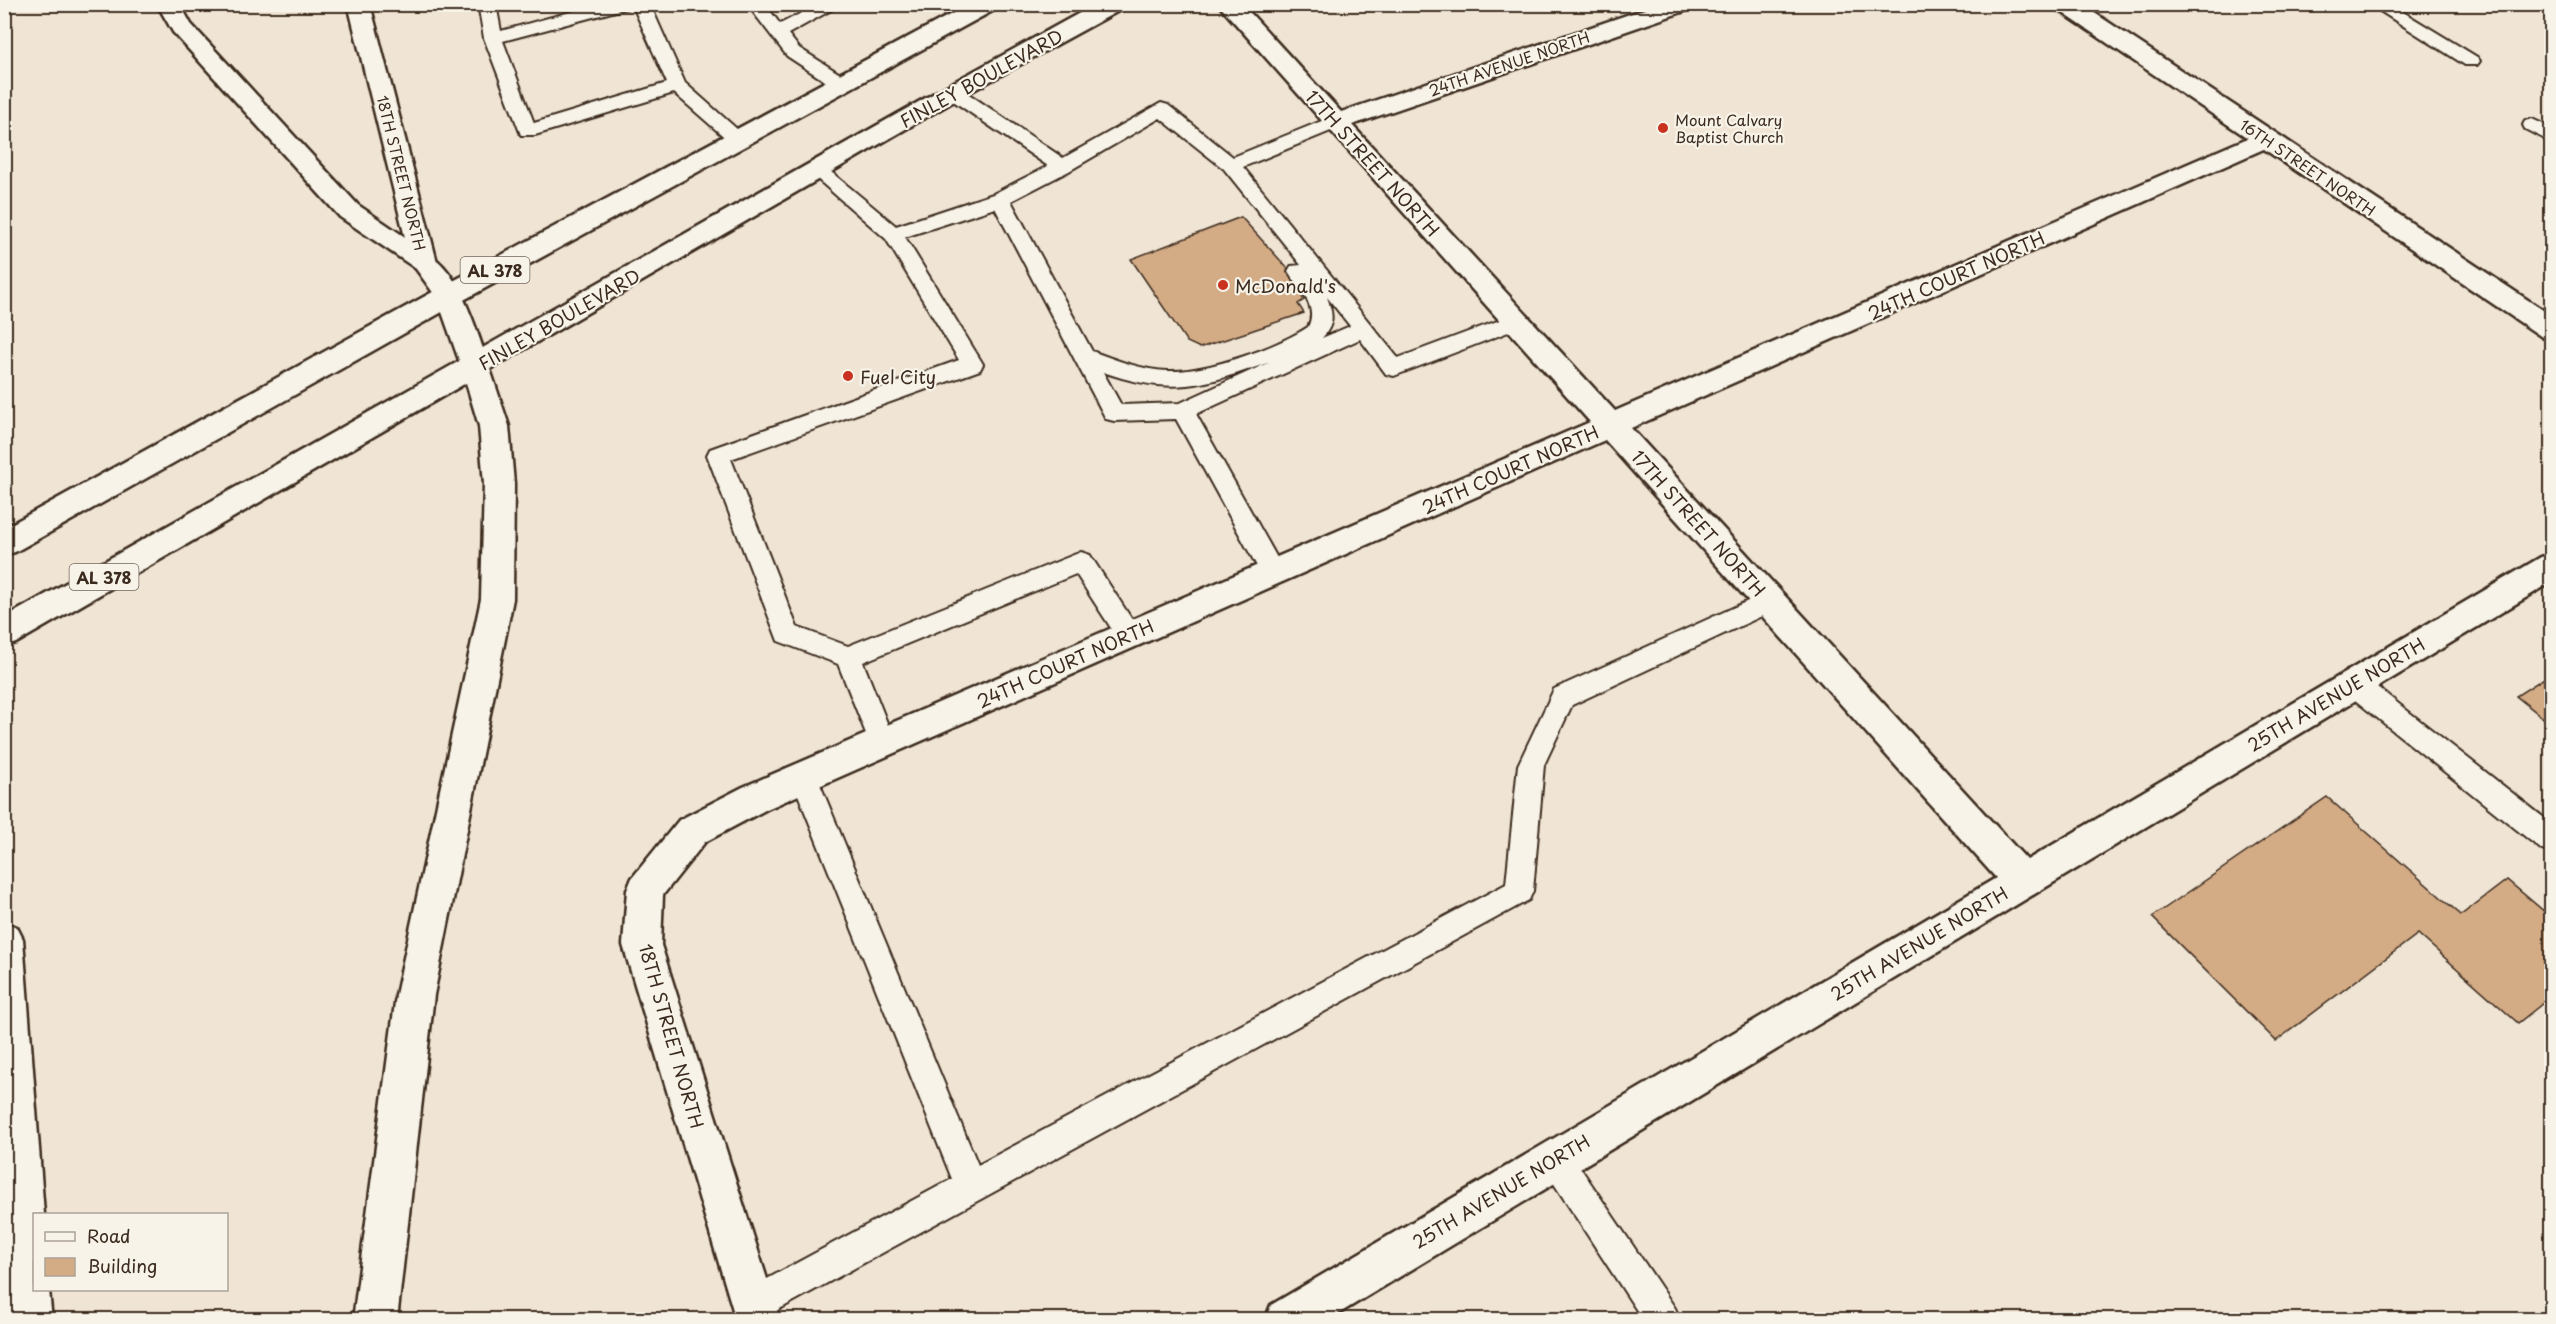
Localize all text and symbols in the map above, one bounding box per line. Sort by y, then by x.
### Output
street label: FINLEY BOULEVARD [895,22,1067,134]
street label: 24TH AVENUE NORTH [1425,25,1593,101]
street label: 17TH STREET NORTH [1300,84,1446,242]
street label: 18TH STREET NORTH [372,93,432,253]
place label: Mount Calvary Baptist Church [1675,108,1784,148]
street label: 16TH STREET NORTH [2235,113,2381,221]
marker: Mount Calvary Baptist Church [1656,121,1670,135]
street label: 24TH COURT NORTH [1863,224,2049,326]
road number: AL 378 [460,257,530,283]
street label: FINLEY BOULEVARD [473,262,645,376]
place label: McDonald's [1235,272,1336,299]
marker: McDonald's [1216,278,1230,292]
place label: Fuel City [860,363,936,390]
marker: Fuel City [841,369,855,383]
street label: 24TH COURT NORTH [1417,418,1603,520]
street label: 17TH STREET NORTH [1626,444,1772,602]
road number: AL 378 [70,564,138,590]
street label: 24TH COURT NORTH [972,612,1158,714]
street label: 25TH AVENUE NORTH [2242,630,2430,758]
street label: 25TH AVENUE NORTH [1825,879,2013,1007]
street label: 18TH STREET NORTH [633,940,711,1132]
street label: 25TH AVENUE NORTH [1407,1127,1595,1255]
legend [33,1213,228,1291]
text: Road [87,1222,131,1249]
text: Building [87,1252,157,1279]

